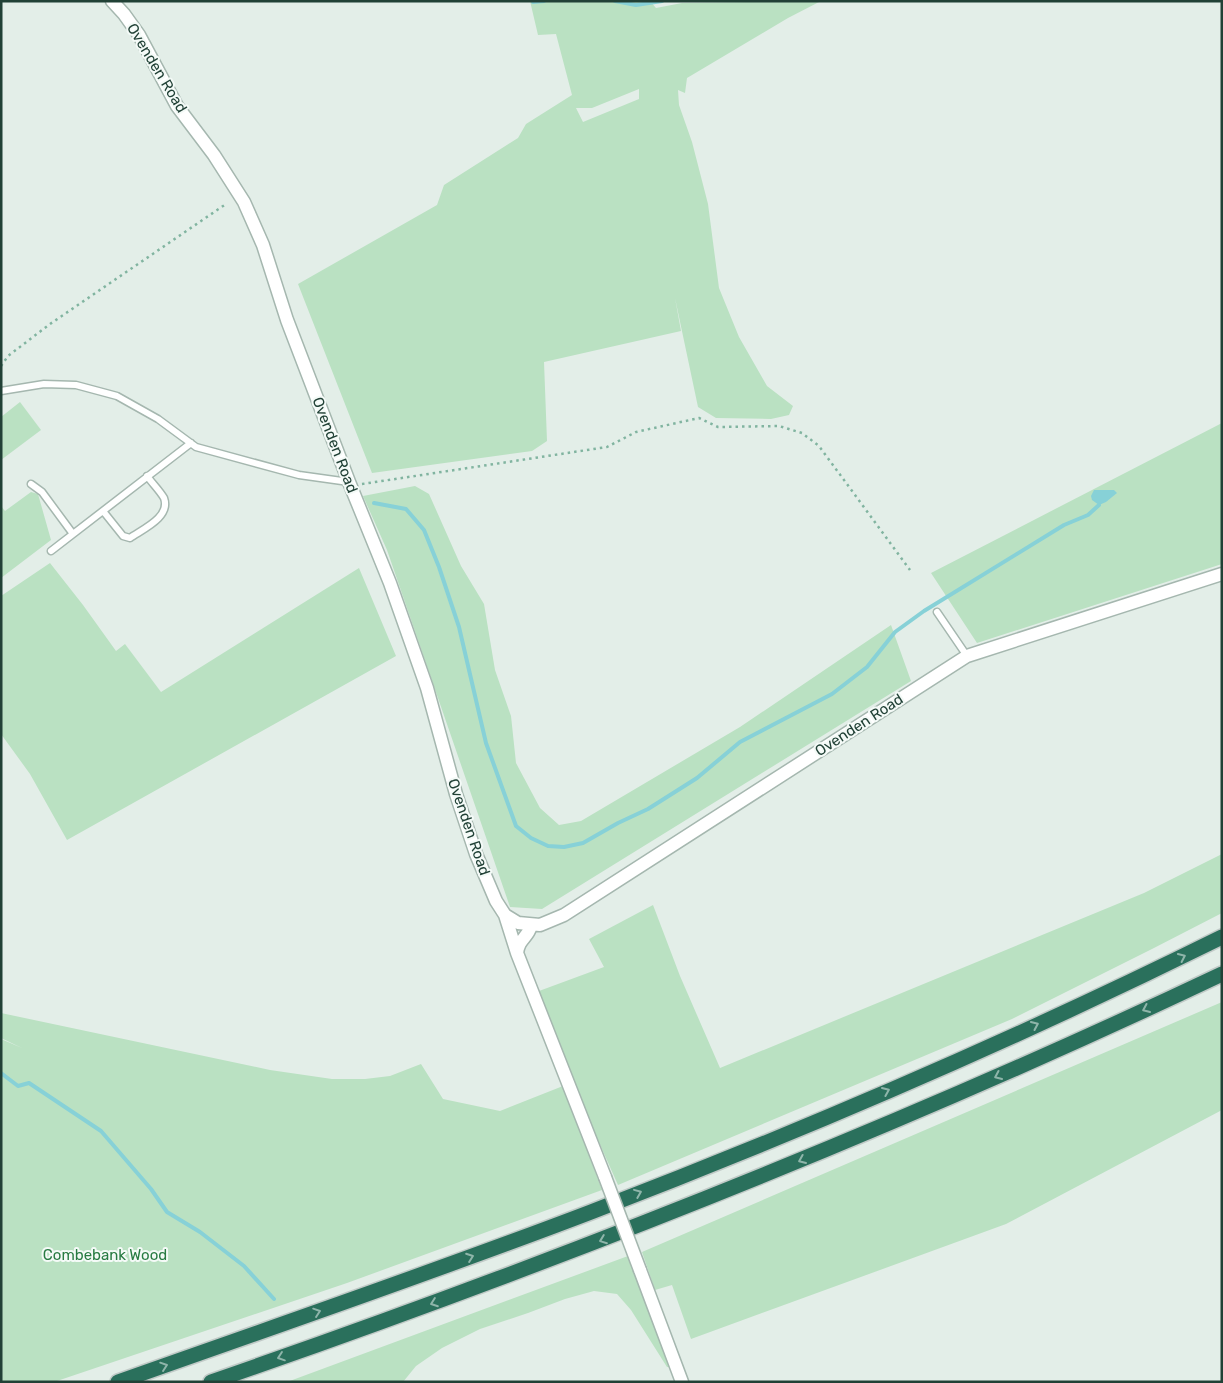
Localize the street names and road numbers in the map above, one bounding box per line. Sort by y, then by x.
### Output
street label: Ovenden Road [123,20,191,116]
street label: Ovenden Road [308,394,362,496]
street label: Ovenden Road [812,690,906,760]
street label: Ovenden Road [444,776,494,878]

